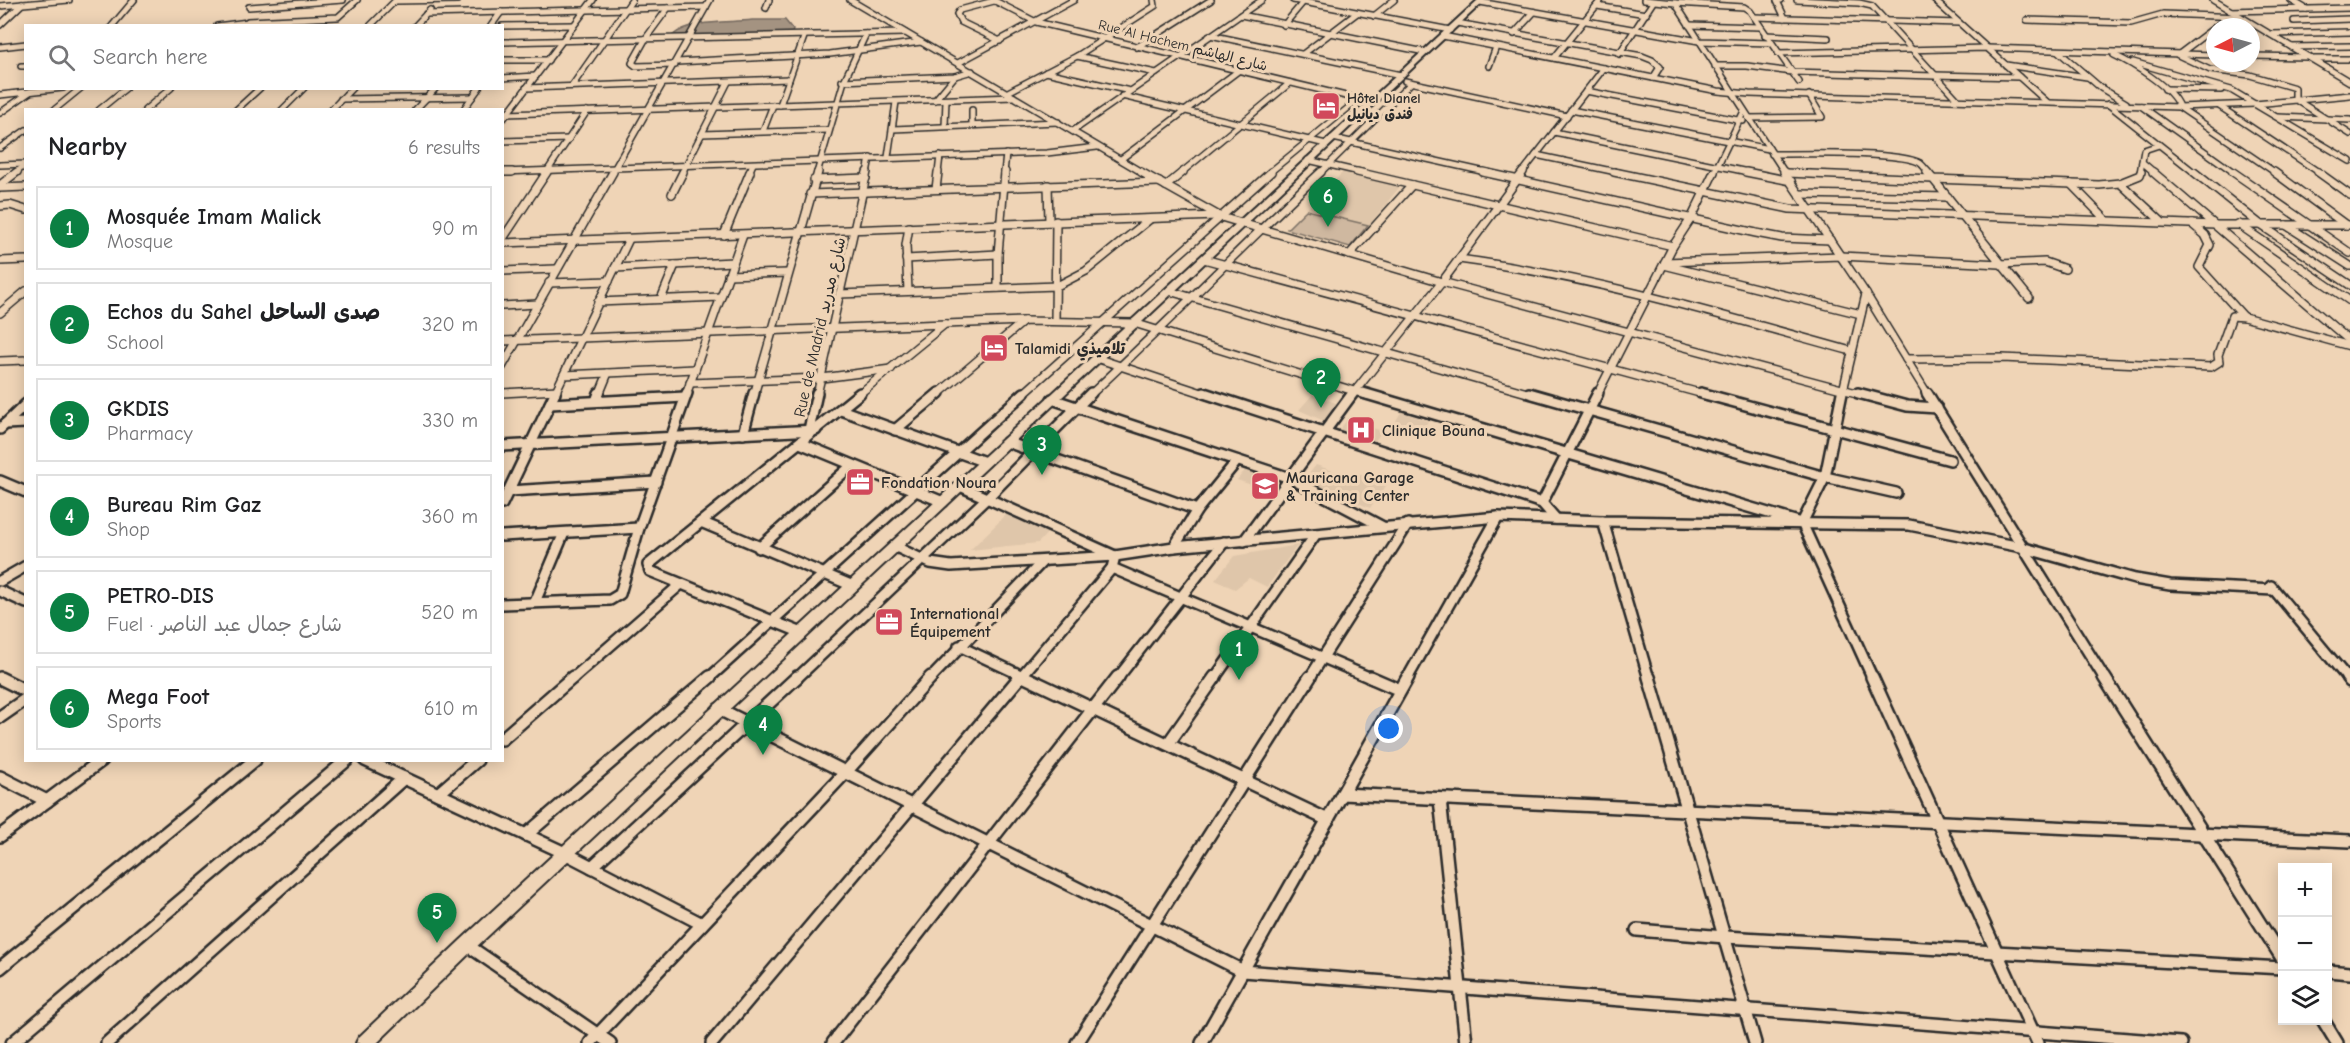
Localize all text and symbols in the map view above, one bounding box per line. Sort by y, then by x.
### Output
street label: Rue Al Hachem شارع الهاشم [1096,16,1269,77]
north arrow [2206,18,2260,72]
search box [24,24,504,90]
icon: search [45,41,78,74]
text: Search here [93,44,208,70]
hotel icon: Hôtel Dianel فندق ديانيل [1310,90,1342,122]
place label: Hôtel Dianel فندق ديانيل [1347,90,1421,123]
text: Nearby [48,132,127,162]
text: 6 results [408,136,480,159]
pin: 6 [1308,178,1348,227]
text: Mosquée Imam Malick [107,204,321,230]
text: 1 [66,217,73,240]
text: 90 m [432,217,478,240]
text: Mosque [107,230,173,253]
street label: Rue de Madrid شارع مدريد [790,235,851,419]
text: Echos du Sahel صدى الساحل [107,299,380,325]
text: 2 [65,313,74,336]
text: 320 m [422,313,478,336]
text: School [107,331,164,354]
hotel icon: Talamidi تلاميذي [978,332,1010,364]
place label: Talamidi تلاميذي [1015,340,1126,361]
pin: 2 [1302,358,1340,408]
text: GKDIS [107,396,169,422]
text: 3 [65,409,74,432]
text: 330 m [422,409,478,432]
hospital icon: Clinique Bouna [1345,414,1377,446]
text: Pharmacy [107,422,193,445]
place label: Clinique Bouna [1382,422,1485,440]
pin: 3 [1022,426,1062,475]
office icon: Fondation Noura [844,466,876,498]
place label: Mauricana Garage & Training Center [1286,469,1414,505]
school or university icon: Mauricana Garage & Training Center [1249,470,1281,502]
place label: Fondation Noura [881,474,997,492]
text: Bureau Rim Gaz [107,492,261,518]
text: 4 [65,505,74,528]
text: 360 m [422,505,478,528]
text: Shop [107,518,150,541]
text: PETRO-DIS [107,583,214,609]
text: 5 [64,601,75,624]
text: 520 m [421,601,478,624]
place label: International Équipement [910,605,999,641]
office icon: International Équipement [873,606,905,638]
text: Fuel · شارع جمال عبد الناصر [107,613,342,636]
pin: 1 [1220,630,1258,680]
text: Mega Foot [107,684,209,710]
text: 6 [64,697,75,720]
text: 610 m [424,697,478,720]
pin: 4 [744,706,783,755]
text: Sports [107,710,161,733]
your location [1374,714,1403,743]
map controls [2278,863,2332,1025]
button: + [2278,863,2332,917]
pin: 5 [418,894,456,943]
button: − [2278,917,2332,971]
button: layers [2278,971,2332,1025]

